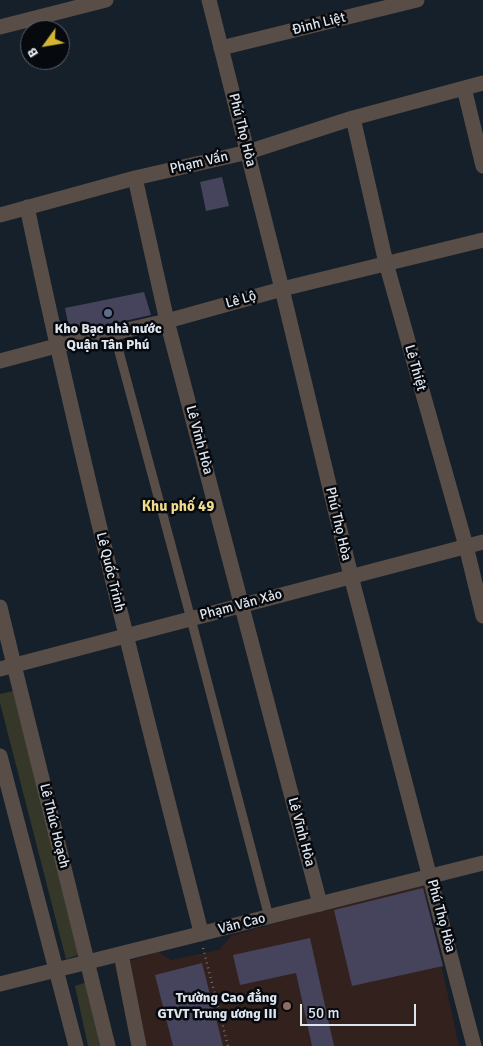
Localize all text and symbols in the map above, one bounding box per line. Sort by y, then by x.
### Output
street label: Đinh Liệt [291,9,347,39]
north arrow [20,20,70,70]
text: B [23,45,42,61]
street label: Phú Thọ Hòa [225,92,259,168]
street label: Phạm Vấn [168,148,230,178]
street label: Lê Lộ [224,288,258,312]
marker: Kho Bạc nhà nước Quận Tân Phú [102,307,114,319]
place label: Kho Bạc nhà nước Quận Tân Phú [54,321,162,354]
street label: Lê Thiệt [400,343,430,393]
street label: Lê Vĩnh Hòa [182,404,216,476]
street label: Phú Thọ Hòa [321,486,355,562]
district label: Khu phố 49 [142,498,214,516]
street label: Lê Quốc Trinh [92,530,128,614]
street label: Phạm Văn Xảo [198,586,284,624]
street label: Lê Thúc Hoạch [35,782,73,870]
street label: Lê Vĩnh Hòa [284,796,318,868]
street label: Phú Thọ Hòa [423,878,459,954]
street label: Văn Cao [217,910,267,938]
place label: Trường Cao đẳng GTVT Trung ương III [157,990,277,1022]
scale bar [303,994,419,1026]
marker: Trường Cao đẳng GTVT Trung ương III [281,1000,293,1012]
text: 50 m [308,1004,339,1022]

